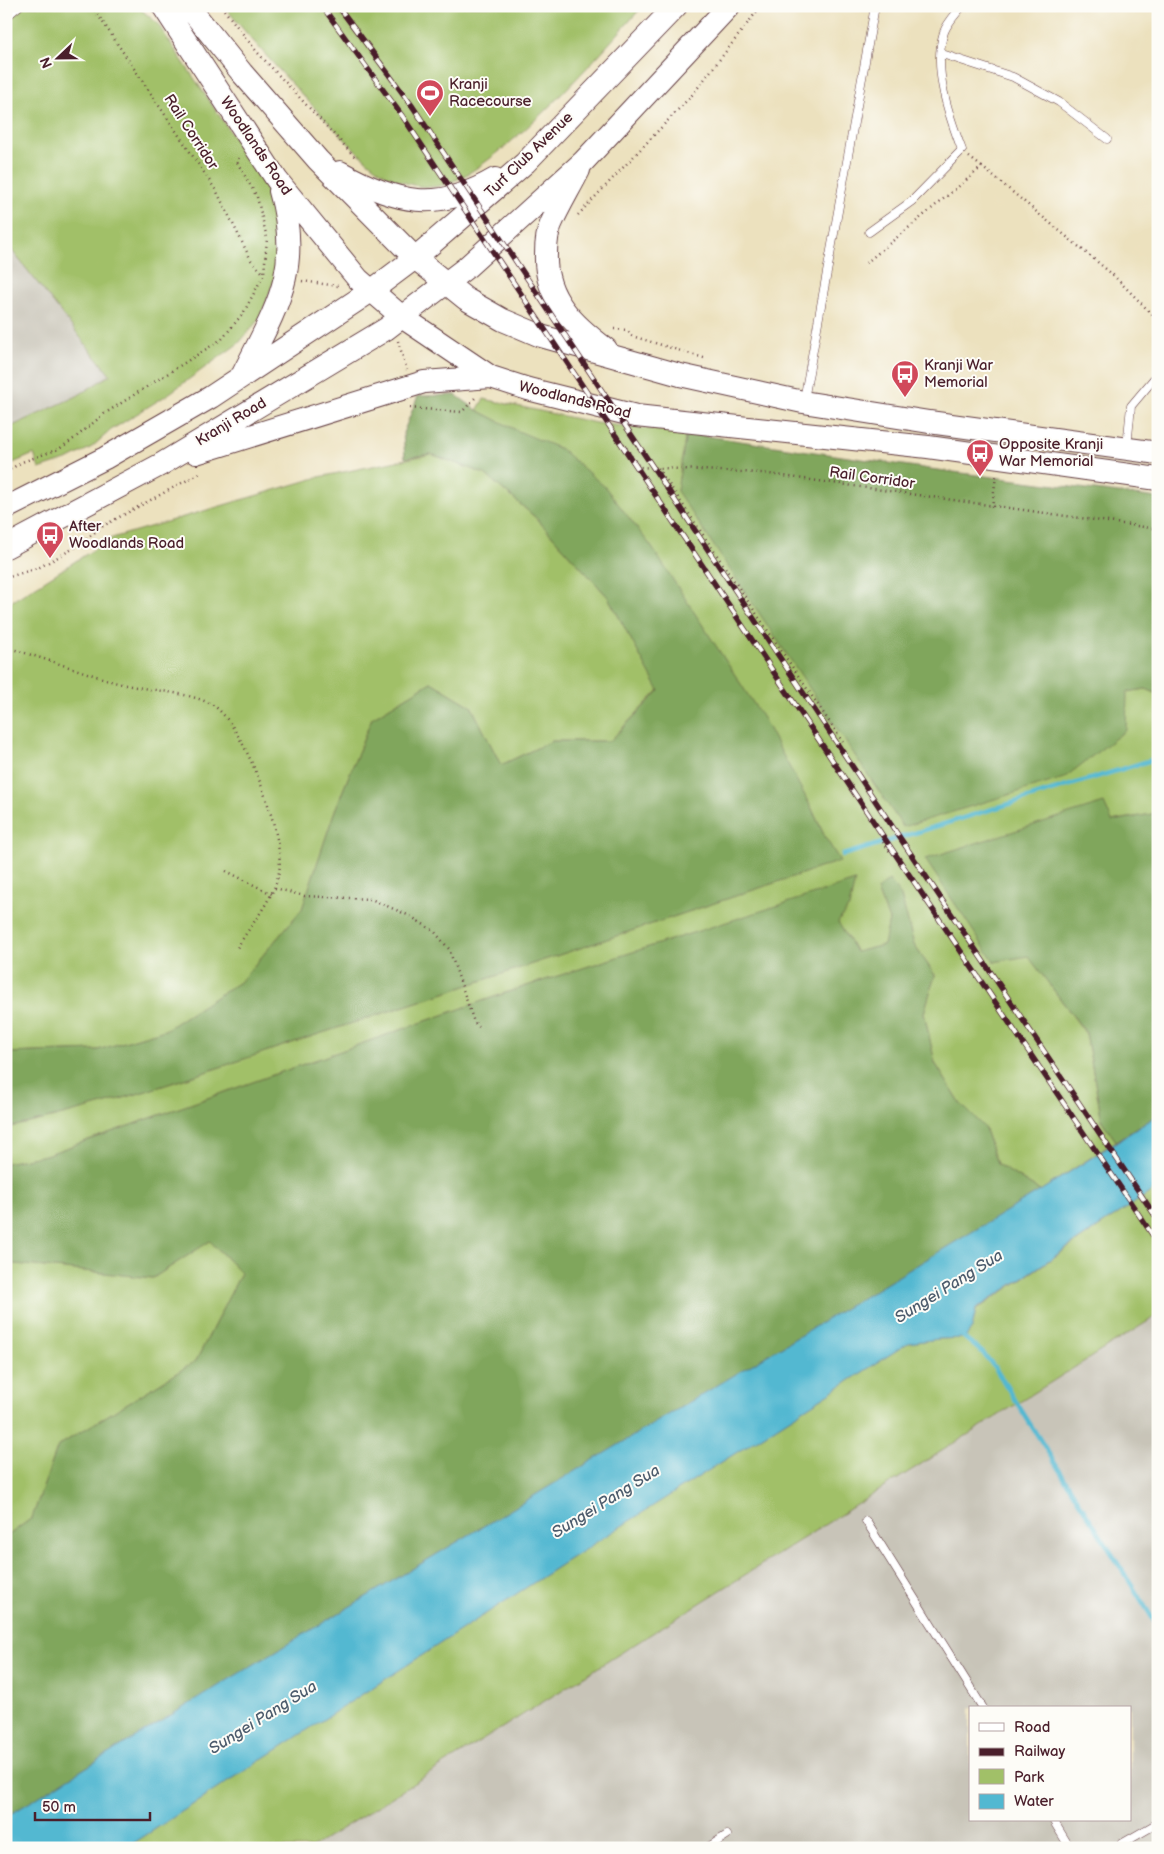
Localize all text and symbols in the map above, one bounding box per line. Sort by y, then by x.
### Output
north arrow [32,32,82,82]
text: N [37,55,56,71]
place label: Kranji Racecourse [449,75,532,111]
sports icon: Kranji Racecourse [415,78,445,117]
street label: Rail Corridor [160,91,223,174]
street label: Woodlands Road [216,93,296,199]
street label: Turf Club Avenue [481,108,577,202]
place label: Kranji War Memorial [924,356,994,392]
bus stop icon: Kranji War Memorial [890,359,920,398]
street label: Woodlands Road [517,377,633,423]
street label: Kranji Road [192,393,270,451]
place label: Opposite Kranji War Memorial [999,435,1103,471]
bus stop icon: Opposite Kranji War Memorial [965,438,995,477]
street label: Rail Corridor [828,463,917,493]
place label: After Woodlands Road [69,517,184,553]
bus stop icon: After Woodlands Road [35,520,65,559]
water label: Sungei Pang Sua [891,1246,1007,1328]
water label: Sungei Pang Sua [548,1461,664,1543]
water label: Sungei Pang Sua [205,1677,321,1759]
legend [969,1706,1132,1822]
text: Road [1014,1718,1050,1737]
text: Railway [1014,1742,1065,1761]
text: Park [1014,1768,1045,1787]
scale bar [35,1789,150,1821]
text: Water [1014,1792,1054,1811]
text: 50 m [42,1798,76,1817]

